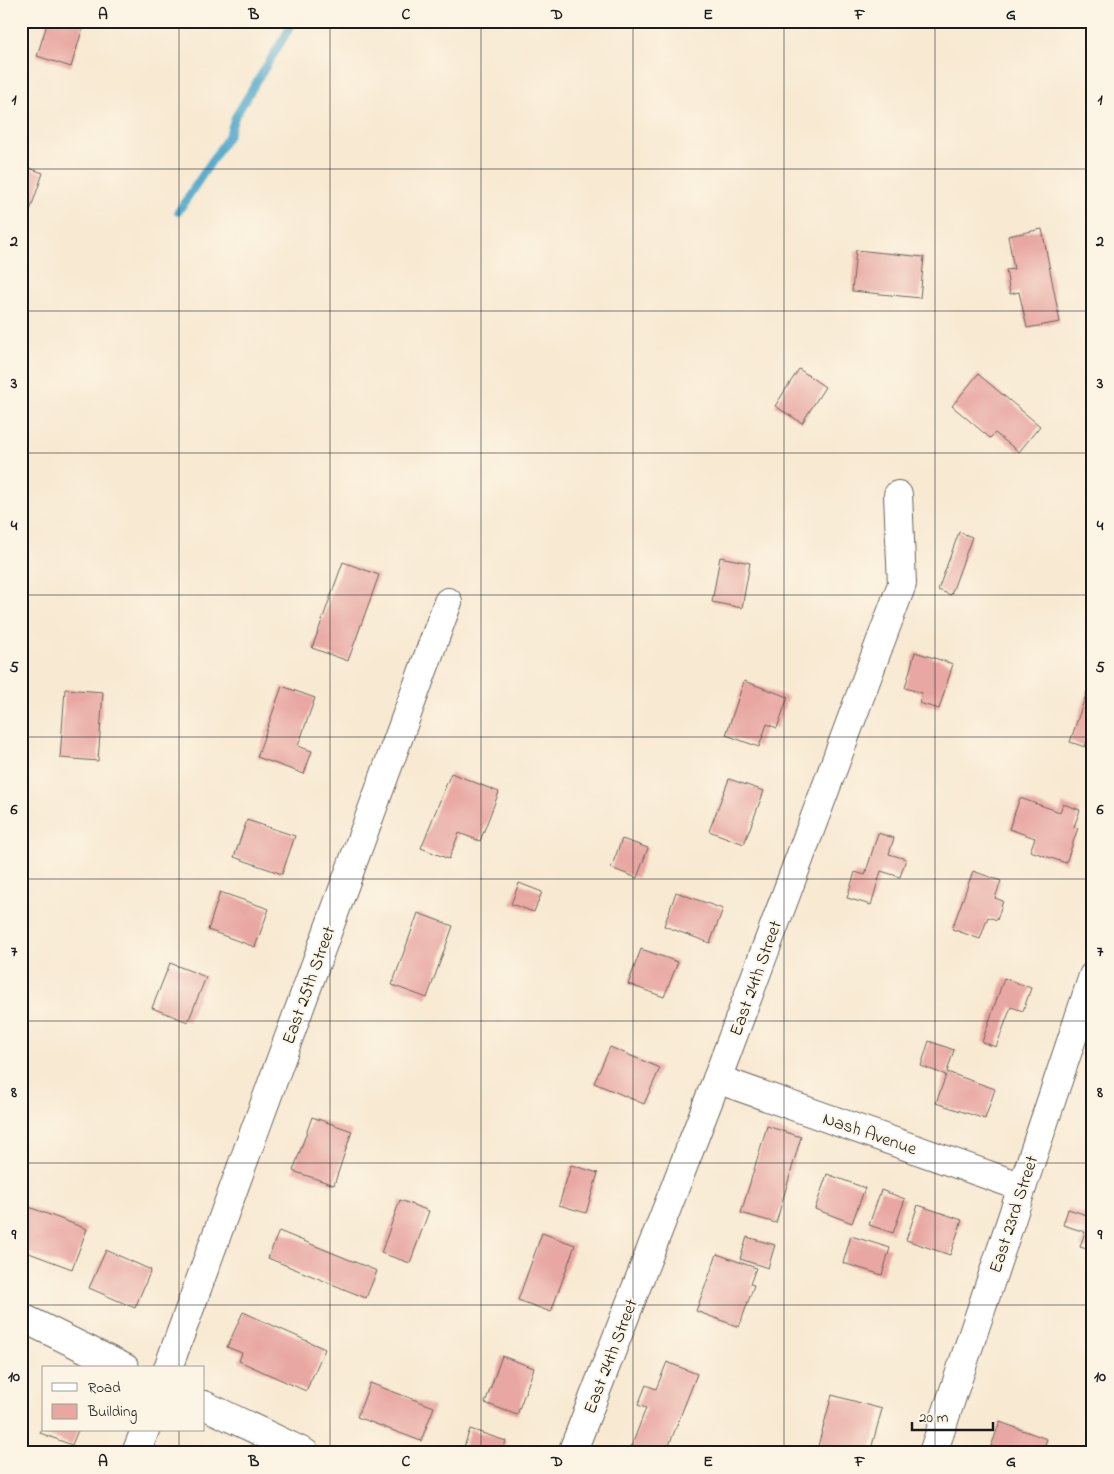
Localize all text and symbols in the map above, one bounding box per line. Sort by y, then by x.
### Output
text: A [98,3,108,27]
text: B [248,3,260,27]
text: C [402,3,411,27]
text: D [550,3,563,27]
text: E [703,3,713,27]
text: F [854,3,866,27]
text: G [1006,3,1016,27]
text: 1 [11,88,17,112]
text: 1 [1097,88,1103,112]
text: 2 [9,230,18,254]
text: 2 [1095,230,1104,254]
text: 3 [10,372,18,396]
text: 3 [1096,372,1104,396]
text: 4 [10,514,18,538]
text: 4 [1096,514,1104,538]
text: 5 [9,656,19,680]
text: 5 [1095,656,1105,680]
text: 6 [9,798,18,822]
text: 6 [1095,798,1104,822]
street label: East 24th Street [724,917,790,1040]
street label: East 25th Street [276,923,343,1048]
text: 7 [11,940,18,964]
text: 7 [1097,940,1104,964]
text: 8 [10,1081,17,1105]
text: 8 [1096,1081,1103,1105]
street label: Nash Avenue [819,1107,921,1163]
street label: East 23rd Street [984,1152,1046,1277]
text: 9 [11,1223,17,1247]
text: 9 [1097,1223,1103,1247]
street label: East 24th Street [578,1295,646,1418]
text: 10 [8,1365,20,1389]
text: 10 [1094,1365,1106,1389]
legend [42,1366,205,1432]
text: Road [88,1377,121,1399]
scale bar [912,1399,993,1431]
text: Building [87,1401,137,1424]
text: 20 m [919,1407,949,1429]
text: A [98,1450,108,1474]
text: B [248,1450,260,1474]
text: C [402,1450,411,1474]
text: D [550,1450,563,1474]
text: E [703,1450,713,1474]
text: F [854,1450,866,1474]
text: G [1006,1450,1016,1474]

